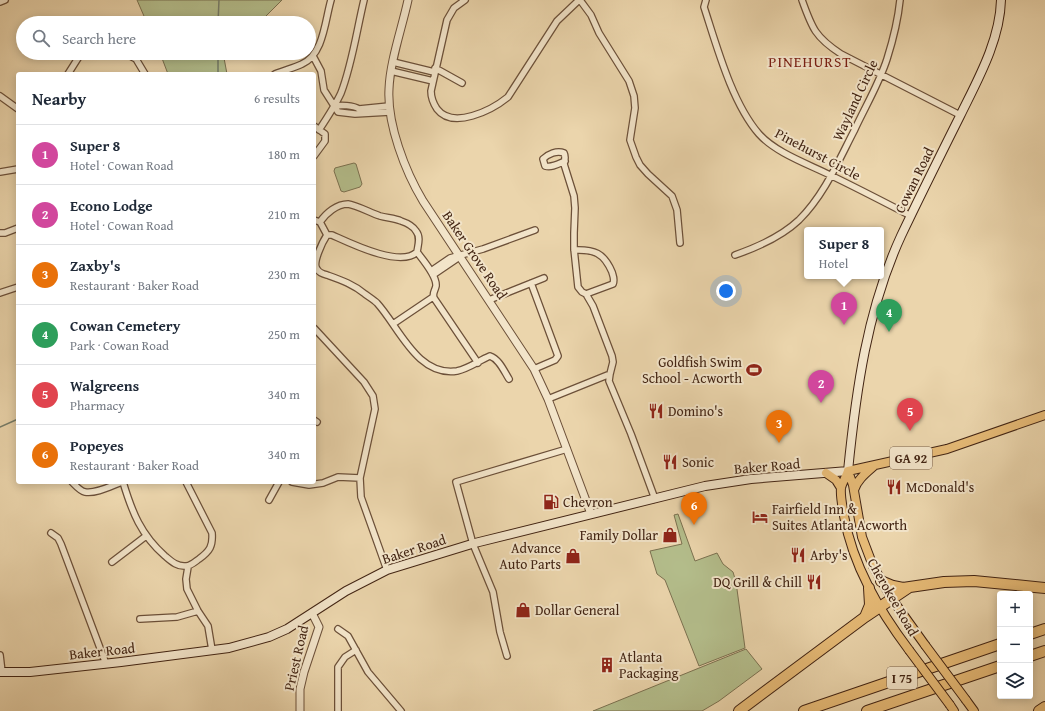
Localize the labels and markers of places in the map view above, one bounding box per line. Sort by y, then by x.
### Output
pin: 1 [831,292,857,325]
pin: 4 [876,299,902,332]
place label: Goldfish Swim School - Acworth [642,352,743,388]
sports icon: Goldfish Swim School - Acworth [745,361,763,379]
pin: 2 [808,370,834,403]
pin: 5 [897,398,923,431]
place label: Domino's [668,401,723,421]
restaurant icon: Domino's [647,402,665,420]
pin: 3 [766,410,792,443]
place label: Sonic [682,452,714,472]
restaurant icon: Sonic [661,453,679,471]
place label: McDonald's [906,477,974,497]
restaurant icon: McDonald's [885,478,903,496]
place label: Chevron [563,492,613,512]
pin: 6 [681,492,707,525]
fuel station icon: Chevron [542,493,560,511]
place label: Fairfield Inn & Suites Atlanta Acworth [772,499,907,535]
hotel icon: Fairfield Inn & Suites Atlanta Acworth [751,508,769,526]
place label: Family Dollar [580,525,658,545]
shop icon: Family Dollar [661,526,679,544]
place label: Advance Auto Parts [499,538,561,574]
place label: Arby's [810,545,848,565]
restaurant icon: Arby's [789,546,807,564]
shop icon: Advance Auto Parts [564,547,582,565]
place label: DQ Grill & Chill [713,572,802,592]
restaurant icon: DQ Grill & Chill [805,573,823,591]
place label: Dollar General [535,600,619,620]
shop icon: Dollar General [514,601,532,619]
place label: Atlanta Packaging [619,647,679,683]
building icon: Atlanta Packaging [598,656,616,674]

